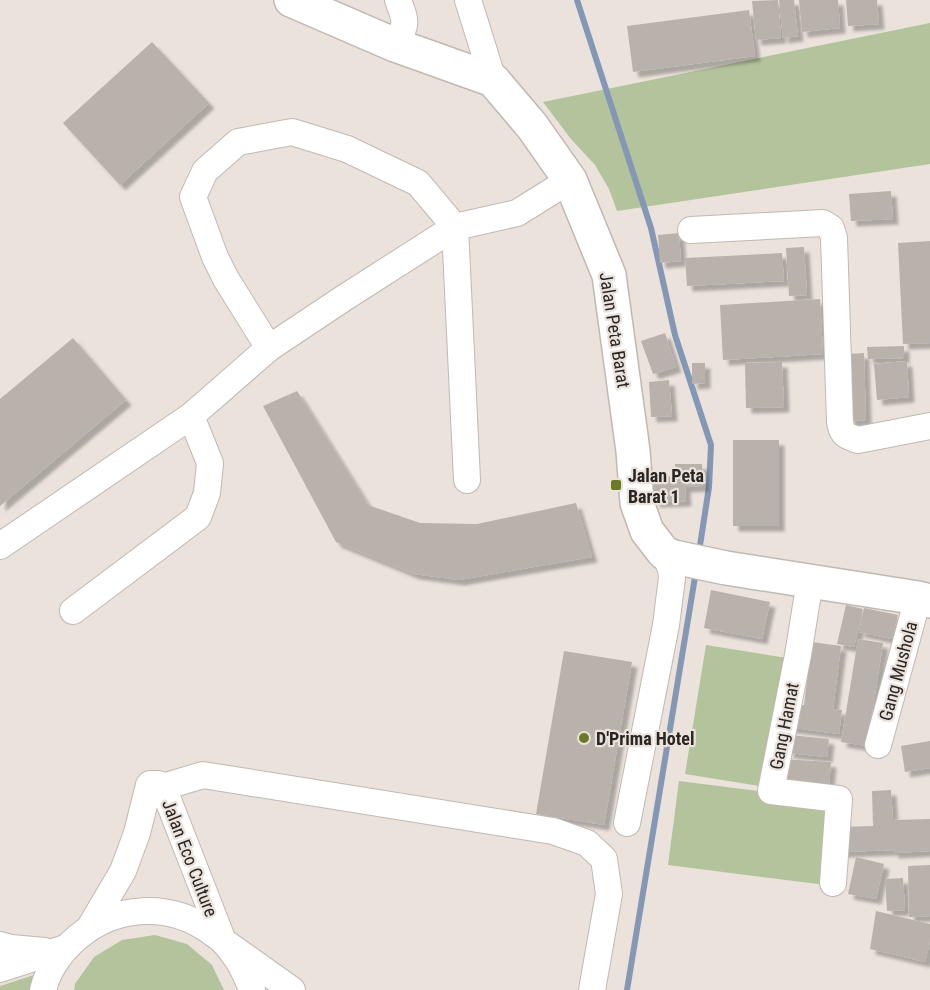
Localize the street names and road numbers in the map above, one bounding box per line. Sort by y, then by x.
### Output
street label: Jalan Peta Barat [595,271,635,389]
street label: Gang Mushola [875,619,921,723]
street label: Gang Hamat [765,681,803,771]
street label: Jalan Eco Culture [158,796,222,920]

